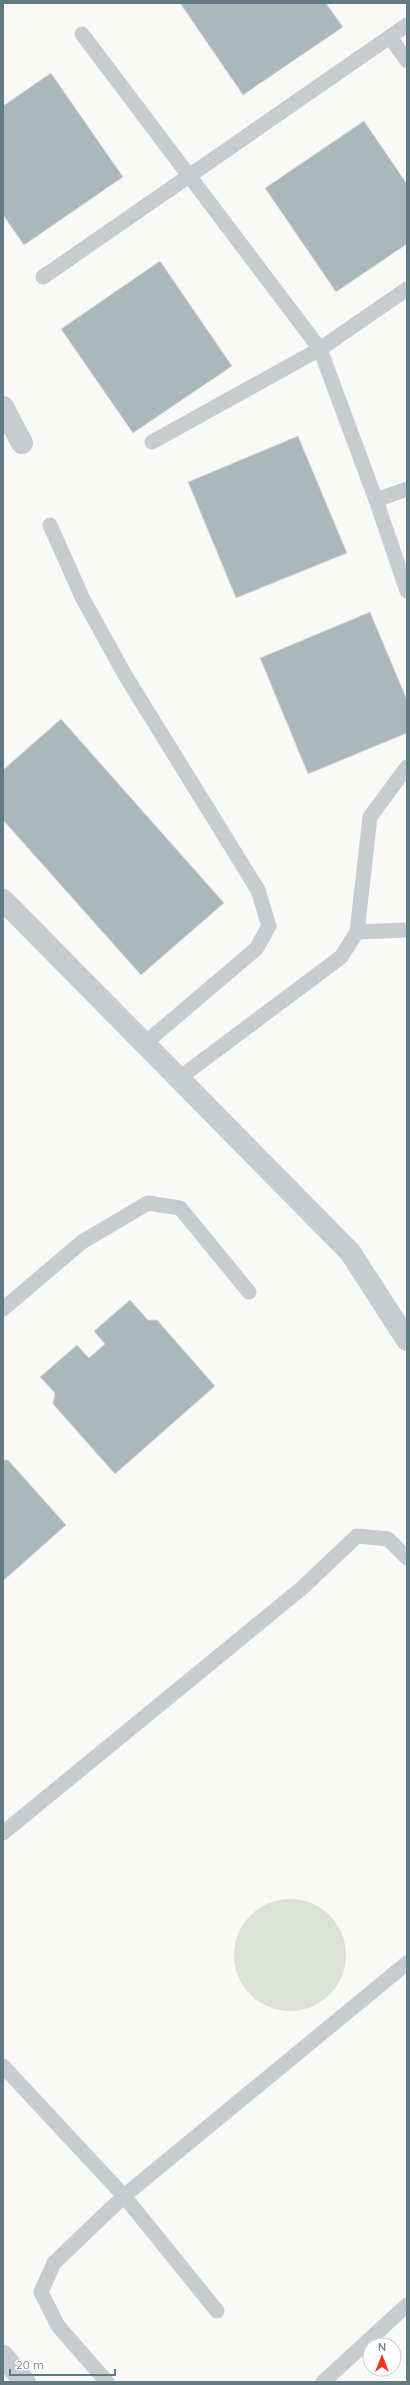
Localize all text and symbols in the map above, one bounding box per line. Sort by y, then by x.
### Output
north arrow [362,2337,402,2377]
text: N [378,2340,386,2354]
scale bar [10,2351,115,2377]
text: 20 m [16,2357,44,2372]

